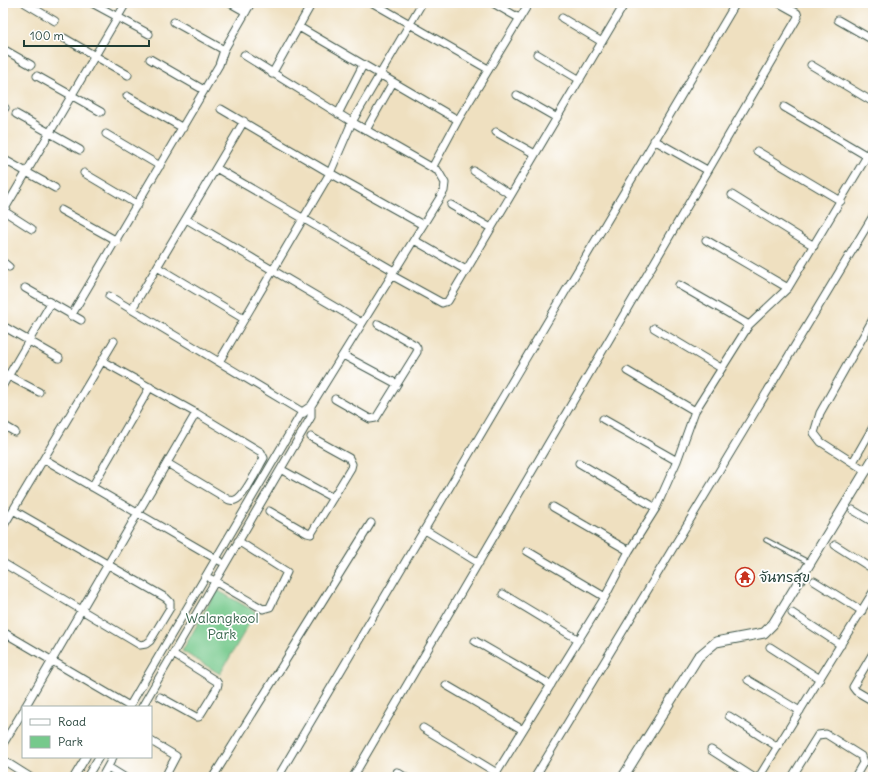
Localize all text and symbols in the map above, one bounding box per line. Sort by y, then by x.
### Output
scale bar [24,22,149,48]
text: 100 m [30,28,64,43]
temple icon: จันทรสุข [734,566,756,588]
place label: จันทรสุข [759,568,810,587]
park label: Walangkool Park [185,609,259,643]
legend [22,706,152,758]
text: Road [58,714,86,729]
text: Park [58,734,83,749]

